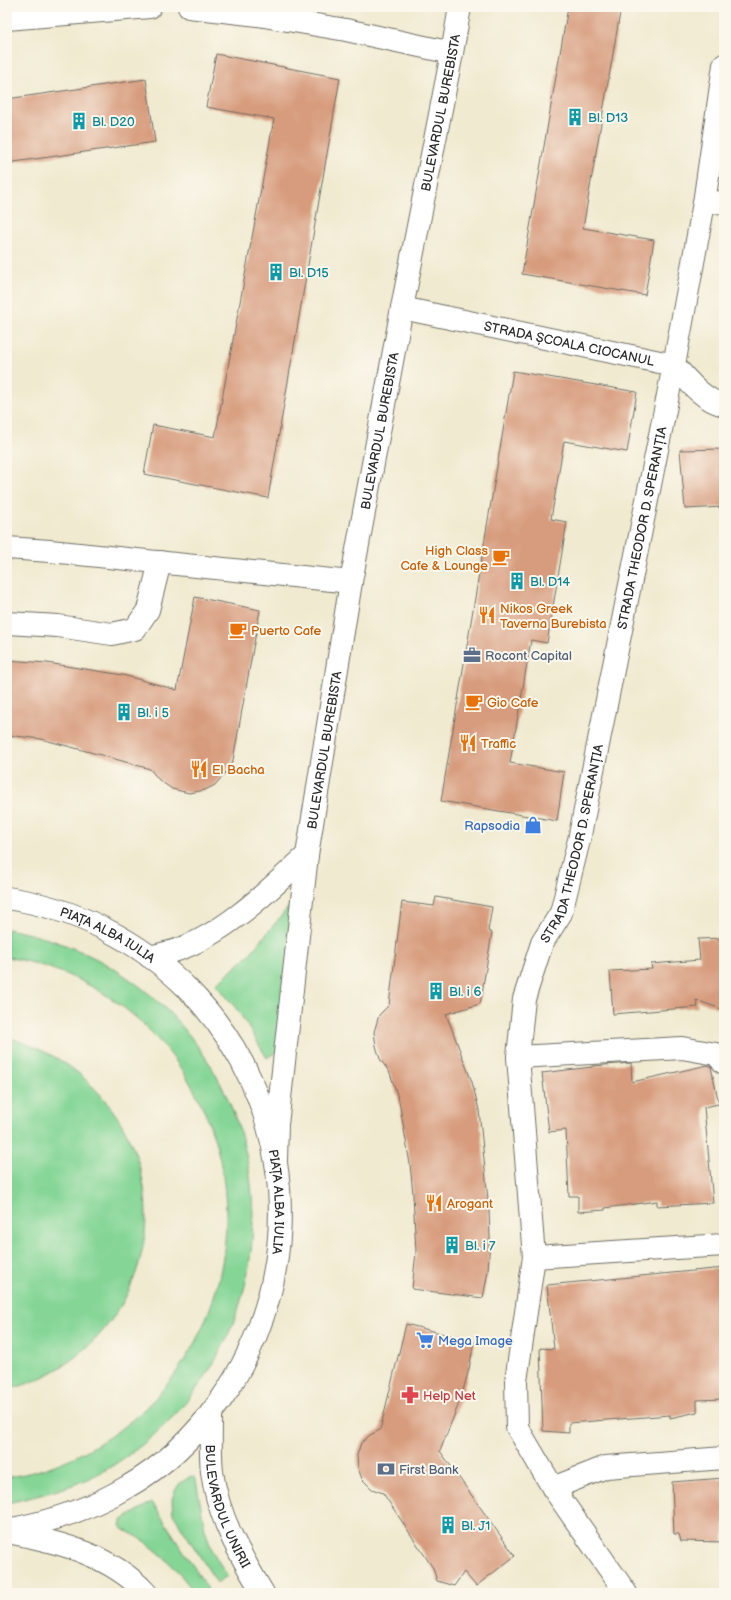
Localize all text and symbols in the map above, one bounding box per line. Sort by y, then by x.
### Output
street label: BULEVARDUL BUREBISTA [418,33,464,193]
building icon: Bl. D13 [565,107,585,127]
place label: Bl. D13 [588,110,628,126]
building icon: Bl. D20 [69,111,89,131]
place label: Bl. D20 [92,114,135,130]
building icon: Bl. D15 [266,262,286,282]
place label: Bl. D15 [289,265,329,281]
street label: STRADA ȘCOALA CIOCANUL [482,318,656,370]
street label: BULEVARDUL BUREBISTA [358,351,403,511]
street label: STRADA THEODOR D. SPERANȚIA [614,425,671,631]
place label: High Class Cafe & Lounge [400,543,489,574]
cafe icon: High Class Cafe & Lounge [491,547,511,567]
building icon: Bl. D14 [507,571,527,591]
place label: Bl. D14 [530,574,570,590]
place label: Nikos Greek Taverna Burebista [500,601,607,632]
restaurant icon: Nikos Greek Taverna Burebista [477,605,497,625]
cafe icon: Puerto Cafe [228,620,248,640]
place label: Puerto Cafe [251,623,322,639]
office icon: Rocont Capital [462,645,482,665]
place label: Rocont Capital [485,648,572,664]
street label: BULEVARDUL BUREBISTA [304,670,346,830]
cafe icon: Gio Cafe [464,692,484,712]
place label: Gio Cafe [487,695,539,711]
building icon: Bl. i 5 [114,702,134,722]
place label: Bl. i 5 [137,705,169,721]
restaurant icon: Traffic [458,733,478,753]
place label: Traffic [481,736,516,752]
street label: STRADA THEODOR D. SPERANȚIA [537,743,607,946]
restaurant icon: El Bacha [189,759,209,779]
place label: El Bacha [212,762,265,778]
shop icon: Rapsodia [523,815,543,835]
place label: Rapsodia [464,818,520,834]
street label: PIAȚA ALBA IULIA [58,904,158,967]
building icon: Bl. i 6 [426,981,446,1001]
place label: Bl. i 6 [449,984,481,1000]
street label: PIAȚA ALBA IULIA [265,1148,287,1255]
restaurant icon: Arogant [424,1193,444,1213]
place label: Arogant [447,1196,493,1212]
building icon: Bl. i 7 [442,1235,462,1255]
place label: Bl. i 7 [465,1238,496,1254]
supermarket icon: Mega Image [415,1330,435,1350]
place label: Mega Image [438,1333,513,1349]
pharmacy icon: Help Net [400,1385,420,1405]
place label: Help Net [423,1388,476,1404]
street label: BULEVARDUL UNIRII [202,1444,254,1571]
bank icon: First Bank [376,1459,396,1479]
place label: First Bank [399,1462,459,1478]
building icon: Bl. J1 [438,1515,458,1535]
place label: Bl. J1 [461,1518,490,1534]

